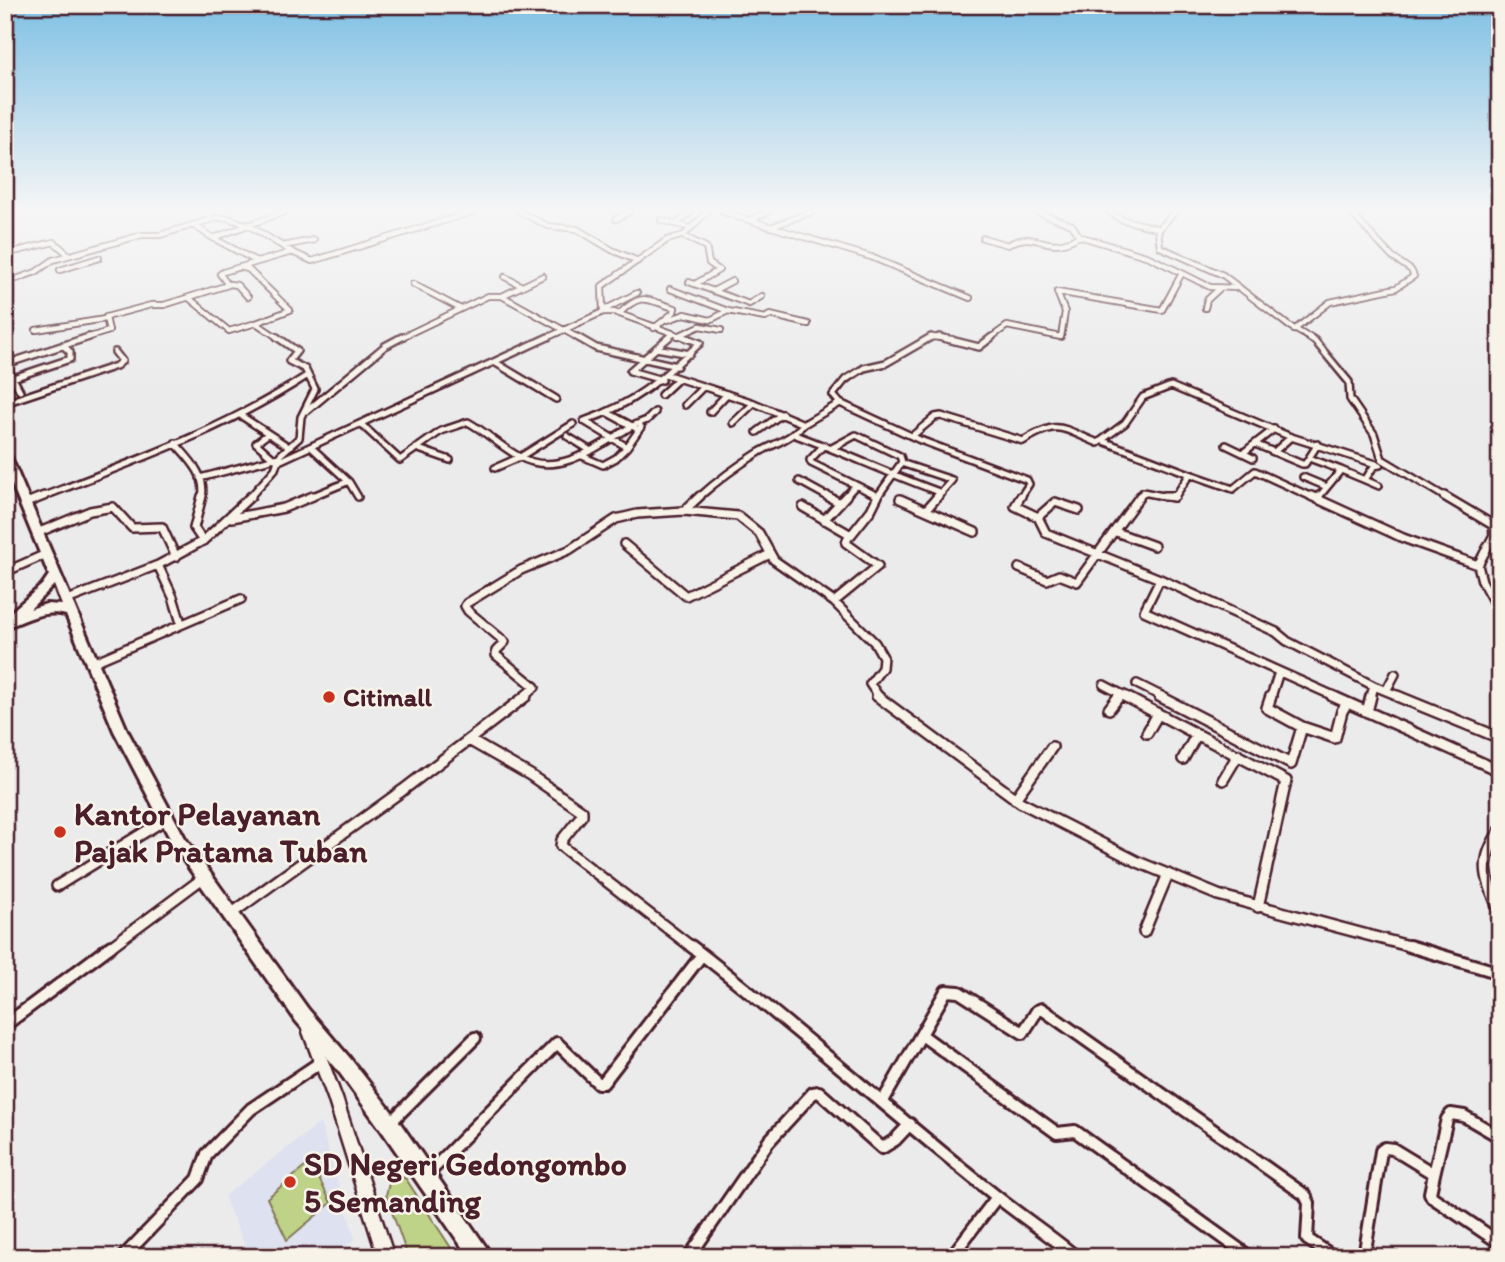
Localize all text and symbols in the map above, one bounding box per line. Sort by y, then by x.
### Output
place label: Citimall [343,681,433,713]
marker: Citimall [321,689,337,705]
place label: Kantor Pelayanan Pajak Pratama Tuban [74,795,368,870]
marker: Kantor Pelayanan Pajak Pratama Tuban [52,824,68,840]
place label: SD Negeri Gedongombo 5 Semanding [304,1145,627,1220]
marker: SD Negeri Gedongombo 5 Semanding [282,1174,298,1190]

